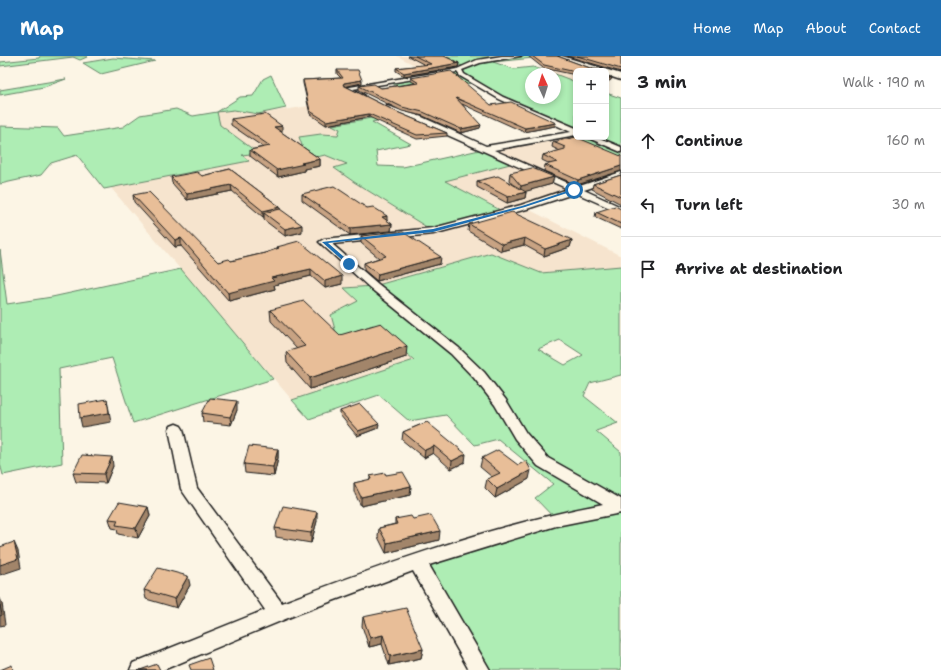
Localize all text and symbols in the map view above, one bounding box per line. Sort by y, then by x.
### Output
text: Map [20,16,64,41]
text: Home [693,19,732,37]
text: Map [754,19,784,37]
text: About [806,19,847,37]
text: Contact [869,19,921,37]
north arrow [525,68,561,104]
map controls [573,68,609,140]
button: + [573,68,609,104]
text: 3 min [637,71,687,93]
text: Walk · 190 m [843,74,925,91]
button: − [573,104,609,140]
icon: ahead [637,130,659,152]
text: Continue [675,131,743,151]
text: 160 m [887,132,925,149]
route start [565,181,583,199]
icon: left [637,194,659,216]
text: Turn left [675,195,743,215]
text: 30 m [891,196,925,213]
route end [340,255,358,273]
icon: arrive [637,258,659,280]
text: Arrive at destination [675,259,843,279]

